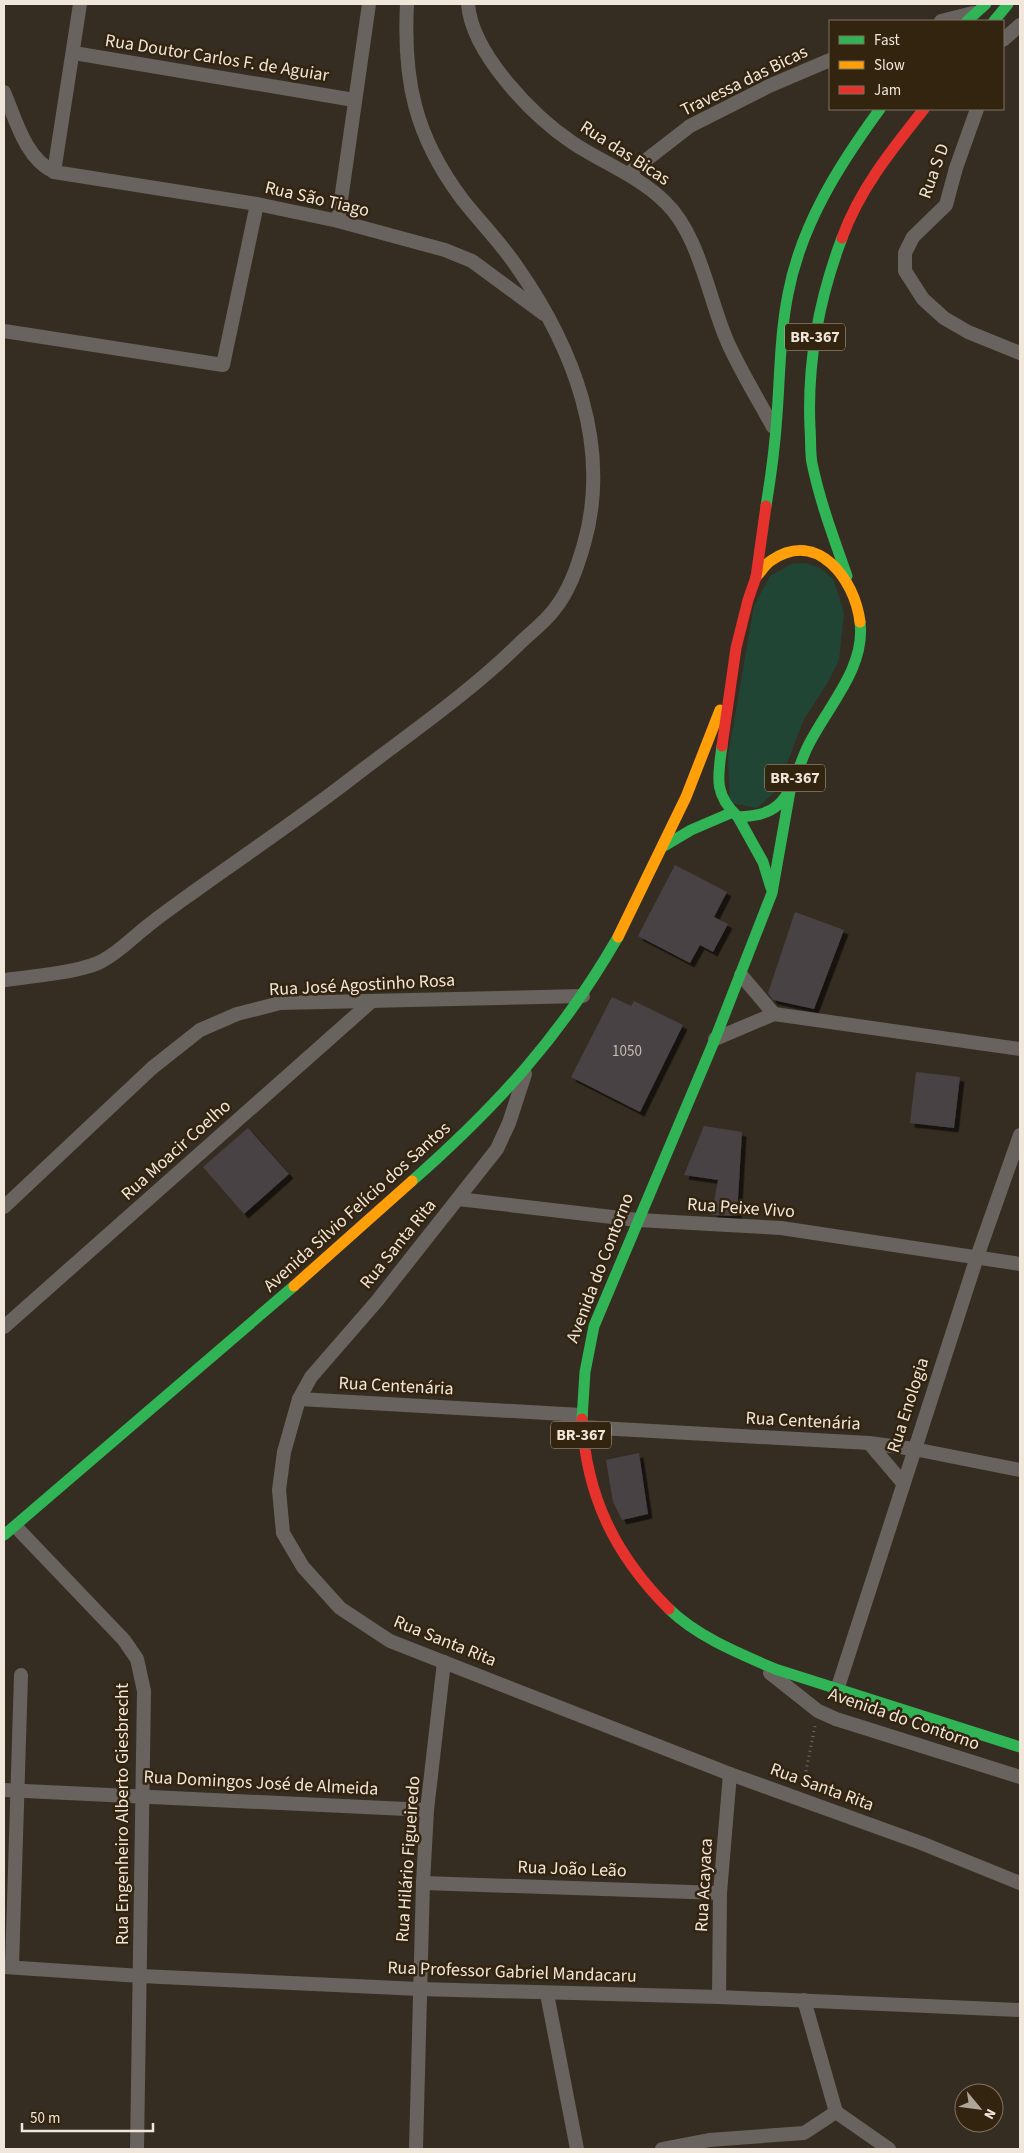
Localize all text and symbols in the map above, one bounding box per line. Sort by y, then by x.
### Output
legend [829,20,1004,110]
street label: Rua Doutor Carlos F. de Aguiar [103,28,331,88]
text: Fast [874,30,900,51]
street label: Travessa das Bicas [676,39,812,123]
text: Slow [874,55,905,76]
text: Jam [874,80,901,101]
street label: Rua das Bicas [575,115,675,191]
street label: Rua S D [913,140,955,202]
street label: Rua São Tiago [262,175,372,223]
road number: BR-367 [785,324,845,351]
road number: BR-367 [765,764,825,791]
street label: Rua José Agostinho Rosa [268,968,456,1002]
house number: 1050 [612,1041,642,1062]
street label: Rua Moacir Coelho [116,1094,236,1206]
street label: Avenida Sílvio Felício dos Santos [258,1116,456,1298]
street label: Avenida do Contorno [560,1190,640,1346]
street label: Rua Peixe Vivo [686,1192,796,1224]
street label: Rua Santa Rita [354,1194,442,1294]
street label: Rua Enologia [881,1354,935,1456]
street label: Rua Centenária [338,1371,454,1401]
street label: Rua Centenária [745,1406,861,1436]
road number: BR-367 [551,1422,611,1448]
street label: Rua Santa Rita [390,1609,500,1673]
street label: Avenida do Contorno [825,1681,983,1757]
street label: Rua Engenheiro Alberto Giesbrecht [110,1683,135,1945]
street label: Rua Santa Rita [766,1757,878,1817]
street label: Rua Domingos José de Almeida [143,1764,379,1802]
street label: Rua Hilário Figueiredo [390,1775,426,1943]
street label: Rua Acayaca [689,1838,719,1932]
street label: Rua João Leão [517,1855,627,1883]
street label: Rua Professor Gabriel Mandacaru [387,1955,637,1989]
north arrow [954,2083,1004,2133]
scale bar [22,2100,154,2132]
text: N [978,2105,1000,2123]
text: 50 m [30,2108,60,2129]

